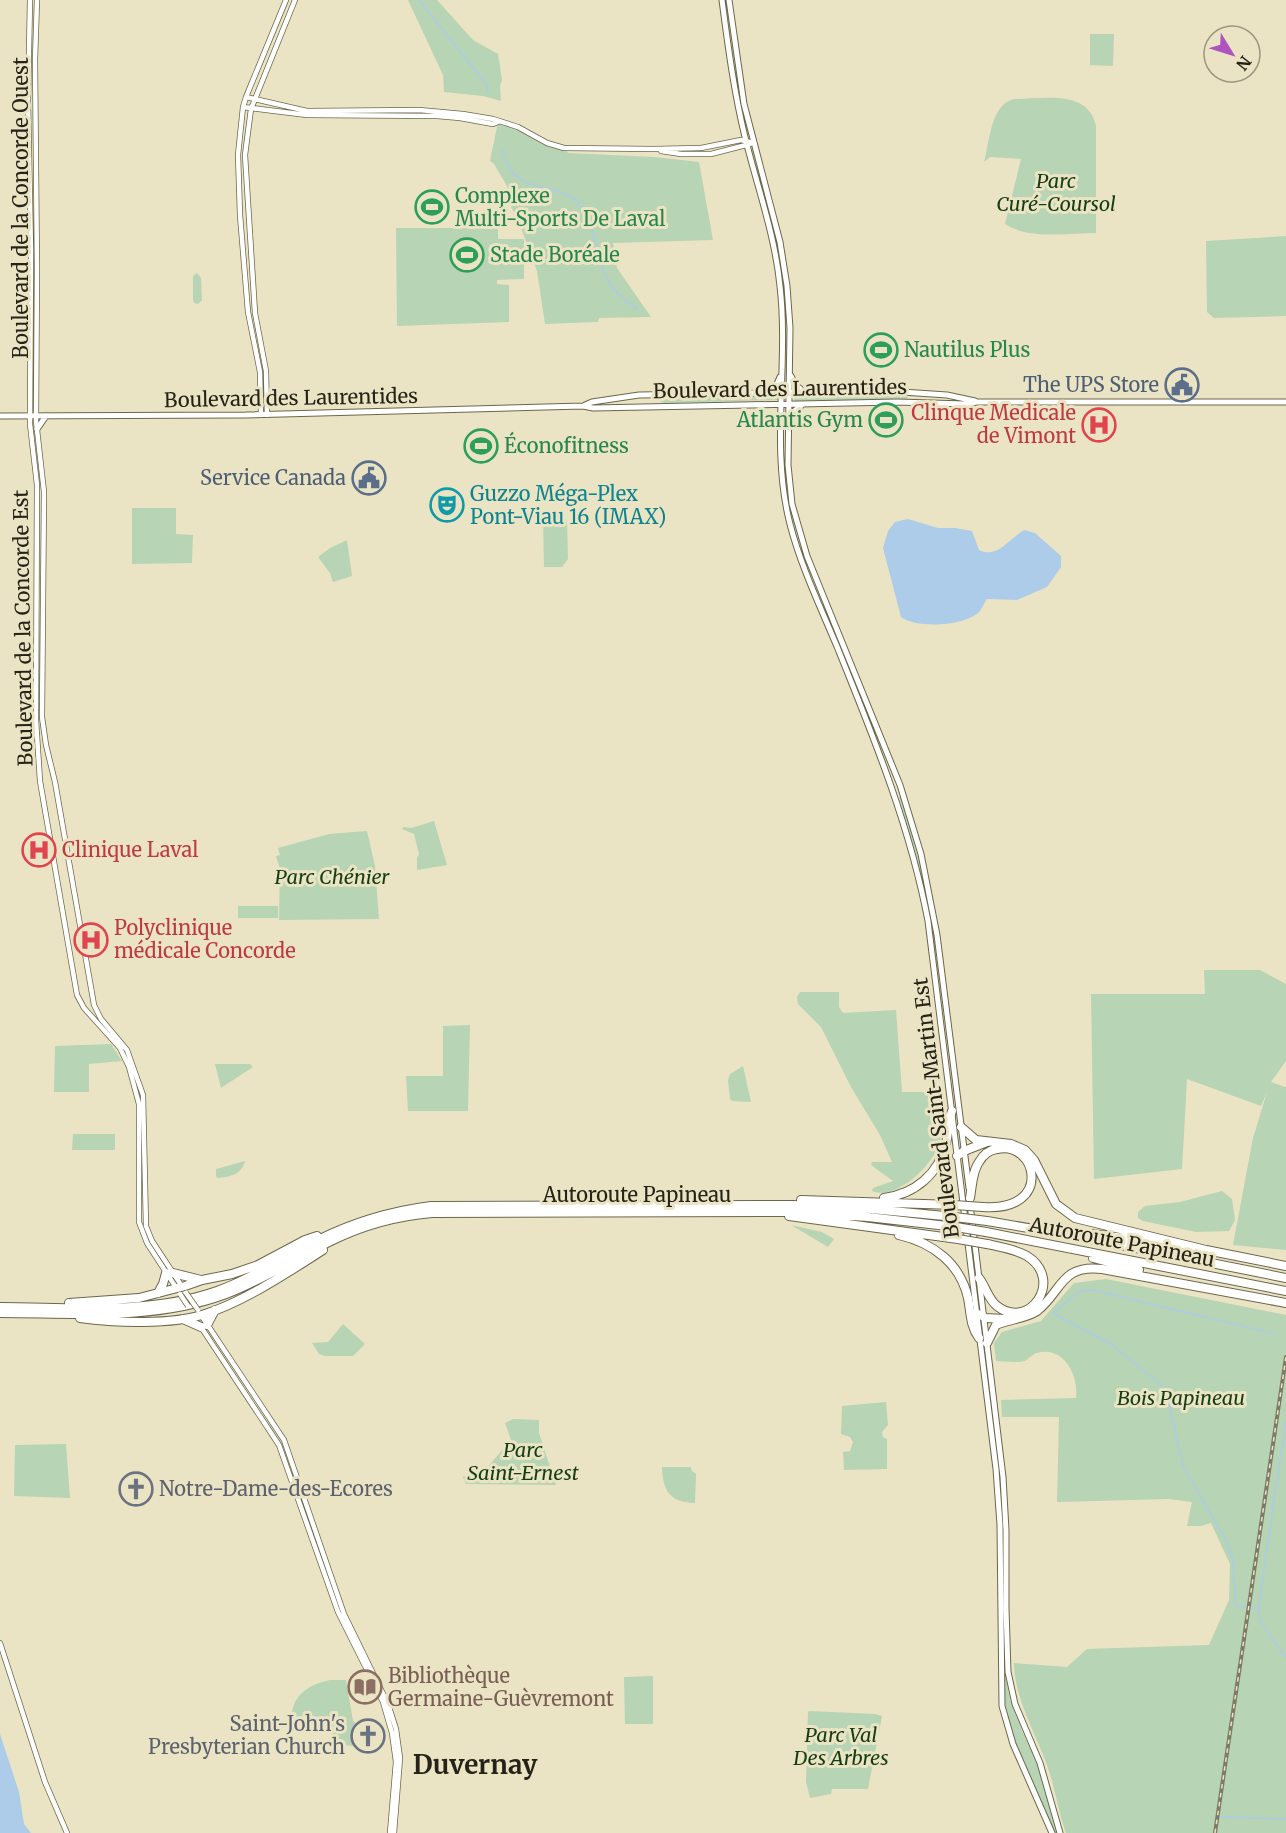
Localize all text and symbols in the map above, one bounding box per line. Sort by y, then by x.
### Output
north arrow [1202,24,1262,84]
text: N [1232,52,1256,75]
street label: Boulevard de la Concorde Ouest [8,57,33,359]
park label: Parc Curé-Coursol [996,168,1116,216]
place label: Complexe Multi-Sports De Laval [455,183,665,231]
sports icon: Complexe Multi-Sports De Laval [414,189,450,225]
sports icon: Stade Boréale [449,237,485,273]
place label: Stade Boréale [490,242,620,267]
sports icon: Nautilus Plus [863,332,899,368]
place label: Nautilus Plus [904,337,1030,362]
public building icon: The UPS Store [1164,367,1200,403]
place label: The UPS Store [1023,372,1159,397]
street label: Boulevard des Laurentides [653,374,907,403]
street label: Boulevard des Laurentides [164,383,418,412]
place label: Clinque Medicale de Vimont [911,400,1076,448]
sports icon: Atlantis Gym [868,402,904,438]
place label: Atlantis Gym [736,407,863,432]
hospital icon: Clinque Medicale de Vimont [1081,407,1117,443]
sports icon: Éconofitness [463,428,499,464]
place label: Éconofitness [504,431,629,458]
public building icon: Service Canada [351,460,387,496]
place label: Service Canada [200,465,346,490]
place label: Guzzo Méga-Plex Pont-Viau 16 (IMAX) [470,481,666,529]
theatre icon: Guzzo Méga-Plex Pont-Viau 16 (IMAX) [429,487,465,523]
street label: Boulevard de la Concorde Est [8,489,37,767]
hospital icon: Clinique Laval [21,832,57,868]
place label: Clinique Laval [62,837,199,862]
park label: Parc Chénier [275,864,390,889]
place label: Polyclinique médicale Concorde [114,915,296,963]
hospital icon: Polyclinique médicale Concorde [73,922,109,958]
street label: Boulevard Saint-Martin Est [907,976,964,1240]
street label: Autoroute Papineau [542,1182,731,1207]
street label: Autoroute Papineau [1026,1211,1217,1272]
park label: Bois Papineau [1117,1385,1245,1410]
park label: Parc Saint-Ernest [467,1437,579,1485]
church icon: Notre-Dame-des-Ecores [118,1471,154,1507]
place label: Notre-Dame-des-Ecores [159,1476,393,1501]
place label: Bibliothèque Germaine-Guèvremont [388,1663,614,1711]
library icon: Bibliothèque Germaine-Guèvremont [347,1669,383,1705]
place label: Saint-John's Presbyterian Church [148,1711,345,1759]
church icon: Saint-John's Presbyterian Church [350,1718,386,1754]
park label: Parc Val Des Arbres [792,1722,889,1770]
district label: Duvernay [413,1748,538,1781]

